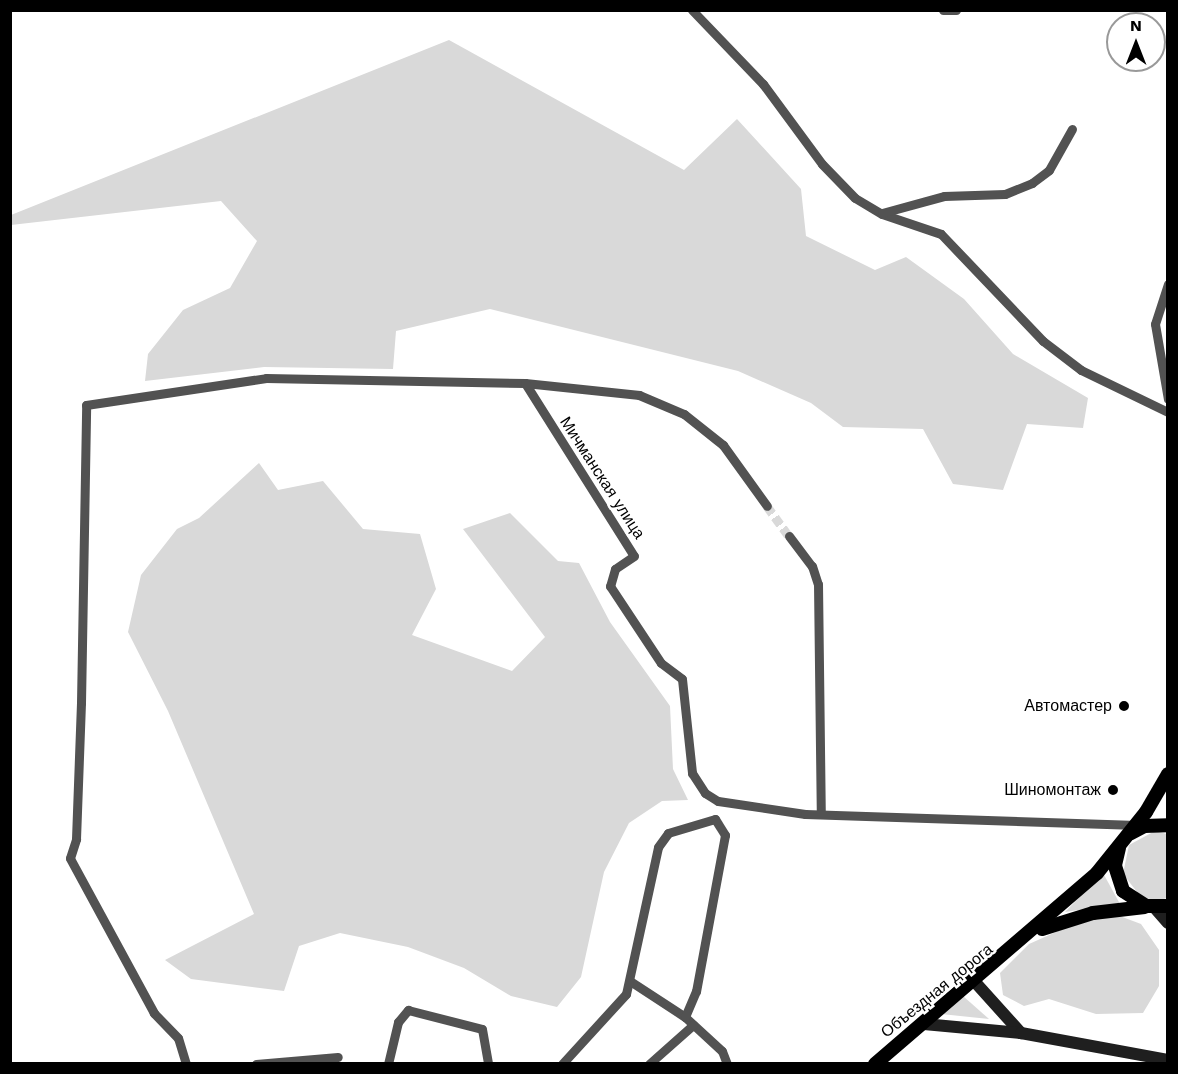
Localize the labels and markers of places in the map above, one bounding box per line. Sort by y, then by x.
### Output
place label: Автомастер [1024,696,1112,716]
marker: Автомастер [1117,699,1131,713]
place label: Шиномонтаж [1004,780,1101,800]
marker: Шиномонтаж [1106,783,1120,797]

